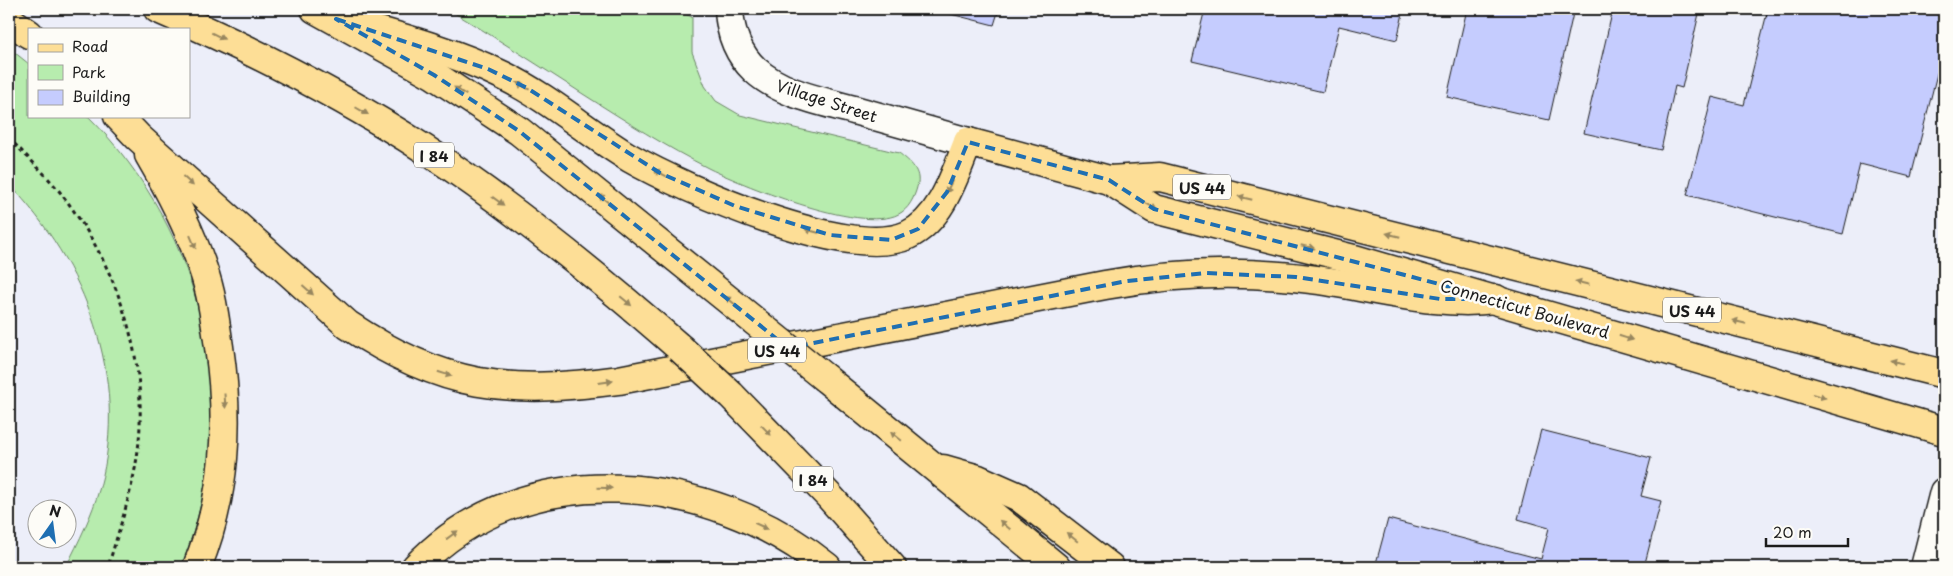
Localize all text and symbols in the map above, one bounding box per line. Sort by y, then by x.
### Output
legend [28,28,190,118]
one-way arrow [211,32,225,40]
text: Road [72,34,108,57]
text: Park [72,60,106,83]
street label: Village Street [773,72,881,128]
one-way arrow [515,82,530,90]
text: Building [72,84,131,107]
one-way arrow [453,87,467,96]
one-way arrow [355,107,369,116]
road number: I 84 [414,142,454,168]
one-way arrow [653,169,667,177]
road number: US 44 [1173,174,1231,200]
one-way arrow [181,175,194,186]
one-way arrow [945,180,953,194]
one-way arrow [598,193,611,204]
one-way arrow [1238,194,1253,202]
one-way arrow [491,196,505,206]
one-way arrow [1143,202,1158,210]
one-way arrow [804,226,819,234]
one-way arrow [1385,231,1400,239]
one-way arrow [189,235,197,249]
one-way arrow [1300,243,1315,251]
street label: Connecticut Boulevard [1438,272,1612,344]
one-way arrow [1574,278,1589,286]
one-way arrow [301,284,313,296]
one-way arrow [619,295,632,306]
one-way arrow [725,295,737,307]
road number: US 44 [1663,298,1721,322]
one-way arrow [1732,318,1747,326]
one-way arrow [1619,335,1634,343]
road number: US 44 [748,338,806,362]
one-way arrow [1889,358,1905,366]
one-way arrow [438,371,453,379]
one-way arrow [598,378,614,386]
one-way arrow [1812,392,1827,400]
one-way arrow [221,393,229,409]
one-way arrow [760,423,772,435]
one-way arrow [890,430,903,441]
road number: I 84 [793,466,833,492]
one-way arrow [597,484,613,492]
north arrow [28,498,78,548]
text: N [47,499,63,522]
scale bar [1766,516,1848,548]
one-way arrow [999,520,1012,531]
text: 20 m [1773,520,1812,543]
one-way arrow [754,522,768,530]
one-way arrow [445,530,459,540]
one-way arrow [1066,531,1079,542]

